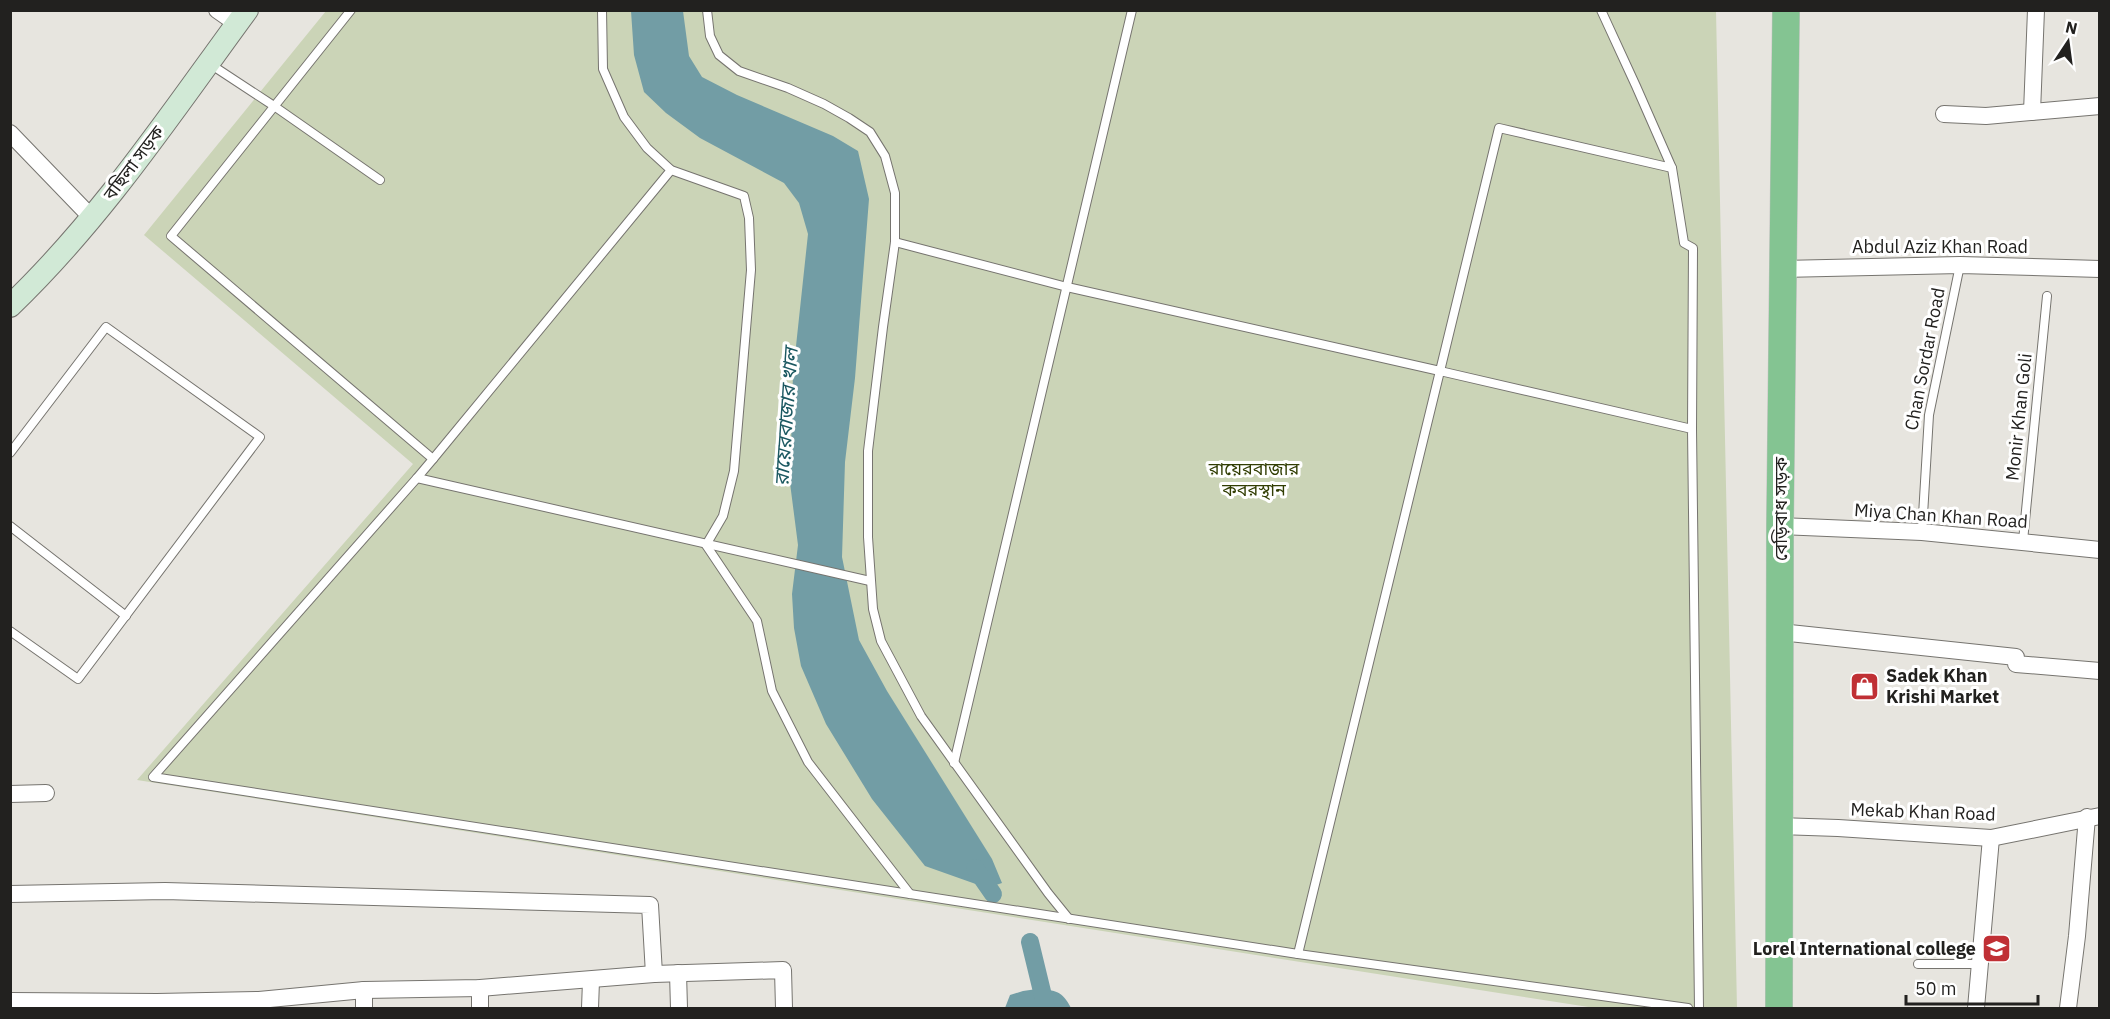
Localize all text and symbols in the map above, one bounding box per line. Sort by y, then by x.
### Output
north arrow [2038,12,2098,72]
text: N [2063,16,2079,38]
street label: বছিলা সড়ক [98,121,169,205]
street label: Abdul Aziz Khan Road [1852,235,2028,258]
street label: Chan Sordar Road [1899,286,1950,432]
water label: রায়েরবাজার খাল [767,344,804,487]
street label: Monir Khan Goli [2000,352,2037,482]
park label: রায়েরবাজার কবরস্থান [1208,457,1300,501]
street label: বেড়িবাধ সড়ক [1769,457,1792,561]
street label: Miya Chan Khan Road [1853,498,2029,533]
place label: Sadek Khan Krishi Market [1886,664,1999,708]
shop icon: Sadek Khan Krishi Market [1849,670,1881,702]
street label: Mekab Khan Road [1850,797,1996,826]
school or university icon: Lorel International college [1981,933,2013,965]
place label: Lorel International college [1753,937,1976,960]
scale bar [1906,968,2038,1006]
text: 50 m [1915,977,1957,1000]

